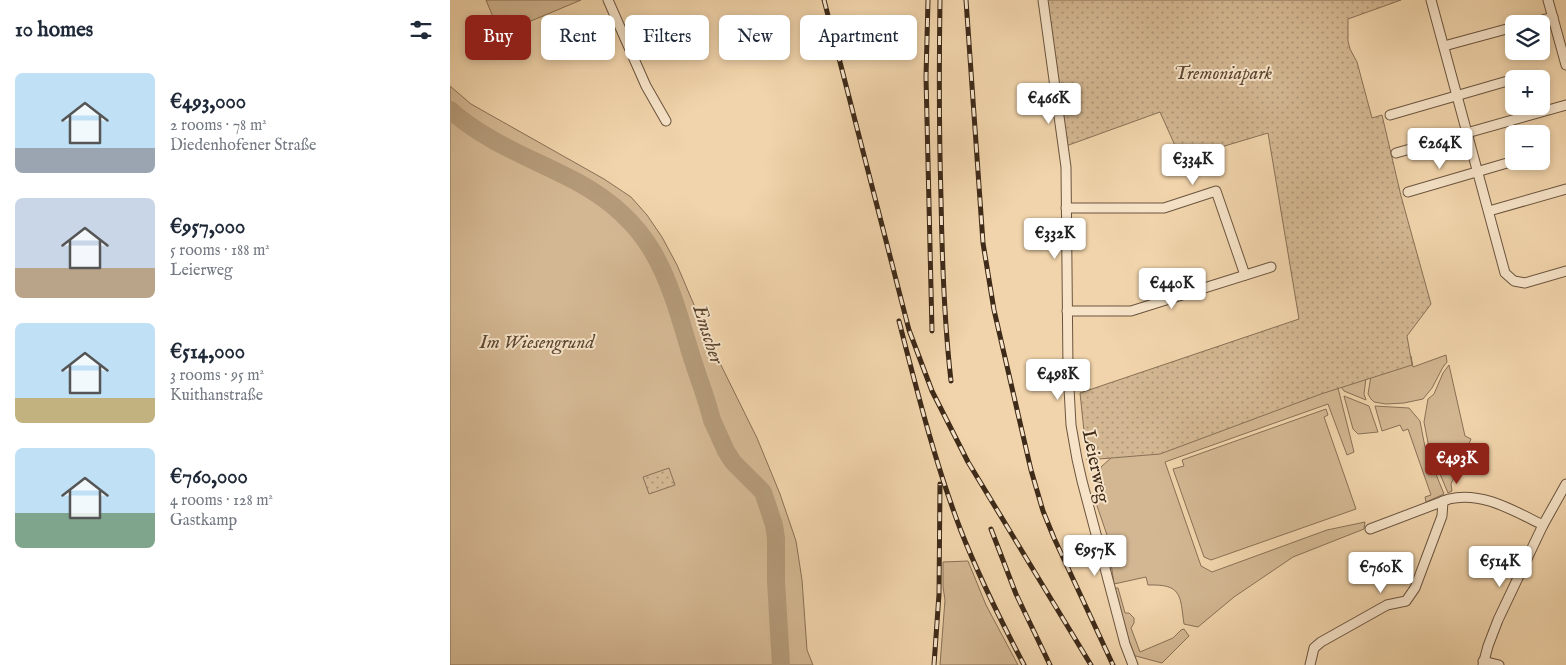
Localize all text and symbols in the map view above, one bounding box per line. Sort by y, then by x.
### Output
chip: Buy [465,15,531,60]
chip: Rent [541,15,615,60]
chip: Filters [625,15,709,60]
chip: New [719,15,790,60]
chip: Apartment [800,15,917,60]
map controls [1505,15,1550,170]
button: layers [1505,15,1550,60]
icon: filters [407,16,435,44]
text: 10 homes [15,17,93,44]
park label: Tremoniapark [1174,62,1273,86]
button: + [1505,70,1550,115]
pin: €466K [1014,82,1084,125]
text: €493,000 [170,89,246,116]
text: €466K [1028,89,1070,109]
icon: home [55,93,115,153]
text: 2 rooms · 78 m² [170,116,267,136]
button: − [1505,125,1550,170]
pin: €264K [1405,128,1475,170]
text: €264K [1418,134,1462,154]
text: Diedenhofener Straße [170,136,316,156]
pin: €334K [1158,144,1228,186]
text: €334K [1173,150,1213,170]
text: €957,000 [170,214,245,241]
icon: home [55,218,115,278]
pin: €332K [1020,218,1090,260]
text: €332K [1035,224,1075,244]
text: 5 rooms · 188 m² [170,241,270,261]
text: Leierweg [170,261,233,281]
pin: €440K [1137,268,1207,310]
text: €440K [1150,274,1194,294]
water label: Emscher [686,301,729,368]
park label: Im Wiesengrund [479,331,595,355]
text: €514,000 [170,339,245,366]
icon: home [55,343,115,403]
pin: €498K [1023,358,1093,401]
text: €498K [1037,365,1079,385]
text: 3 rooms · 95 m² [170,366,264,386]
text: Kuithanstraße [170,386,263,406]
street label: Leierweg [1076,427,1115,506]
pin: €493K [1422,442,1492,485]
text: €493K [1436,449,1478,469]
text: €760,000 [170,464,248,491]
icon: home [55,468,115,528]
text: 4 rooms · 128 m² [170,491,273,511]
text: Gastkamp [170,511,237,531]
pin: €957K [1060,534,1130,577]
text: €957K [1074,541,1116,561]
pin: €514K [1465,546,1535,588]
pin: €760K [1346,552,1416,594]
text: €514K [1480,552,1520,572]
text: €760K [1359,558,1403,578]

